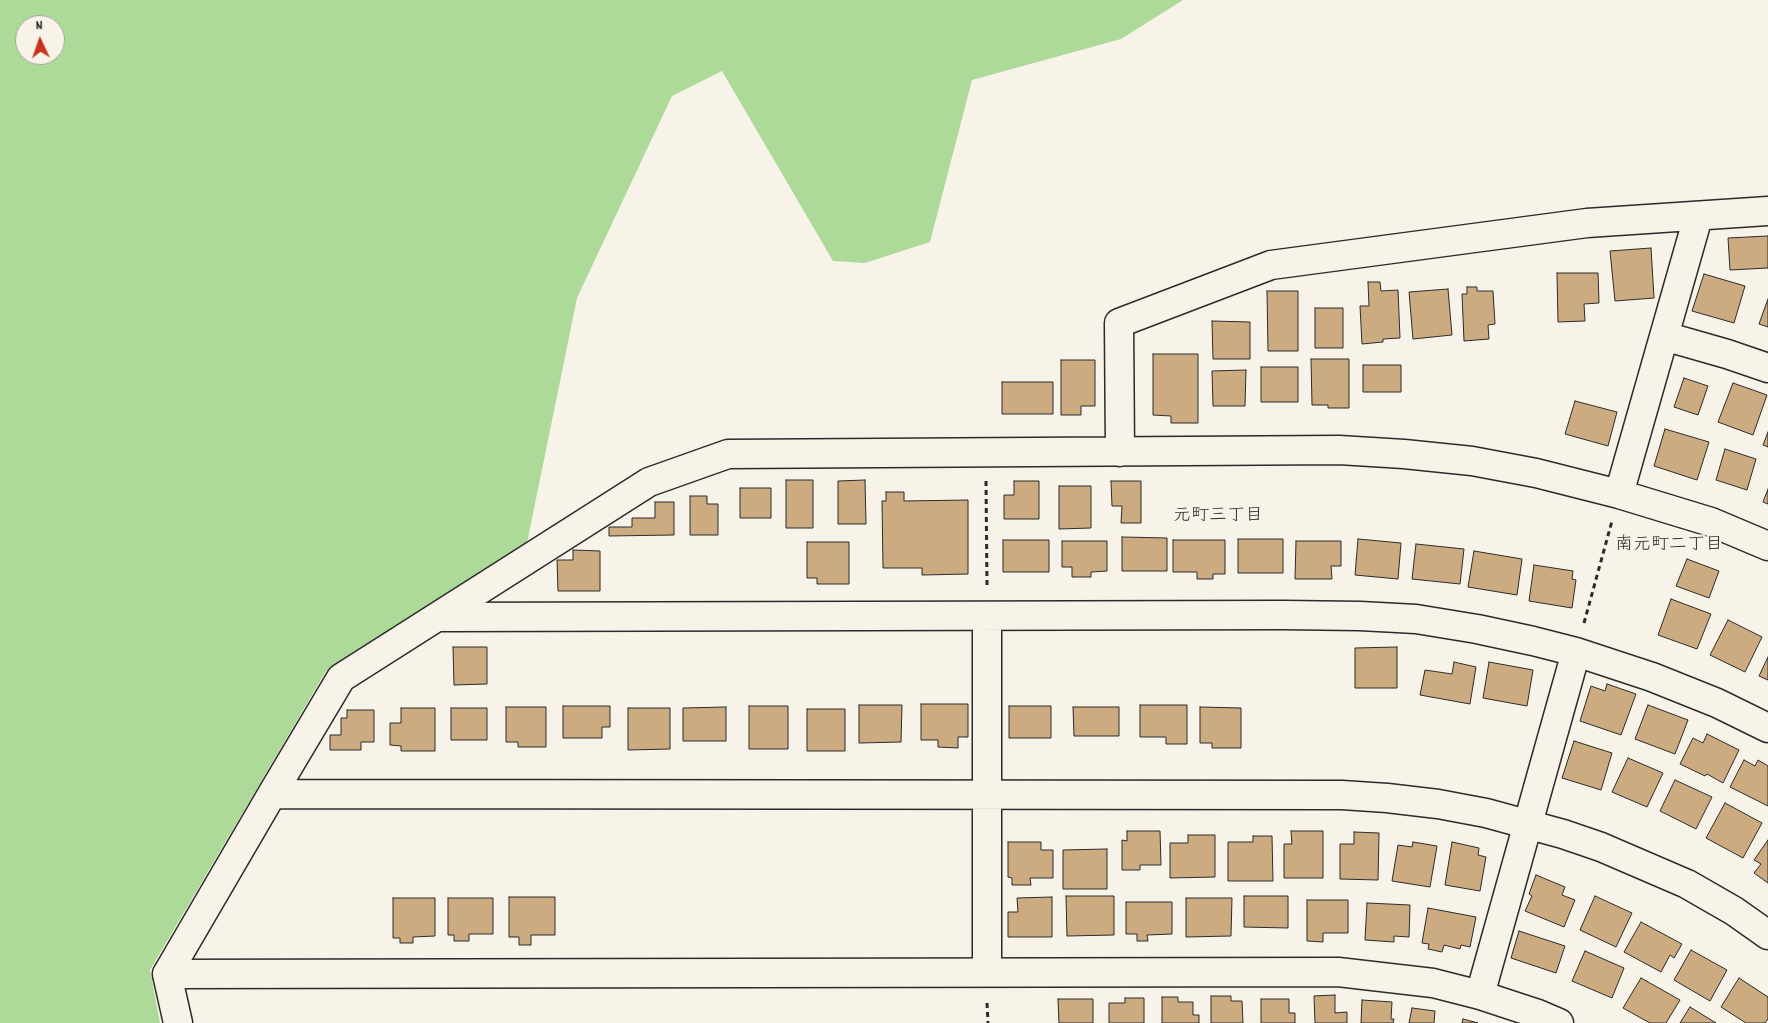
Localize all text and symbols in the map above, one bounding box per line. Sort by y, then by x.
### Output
north arrow [15,15,65,65]
text: N [35,16,43,36]
district label: 元町三丁目 [1173,507,1263,529]
district label: 南元町二丁目 [1615,536,1723,558]

